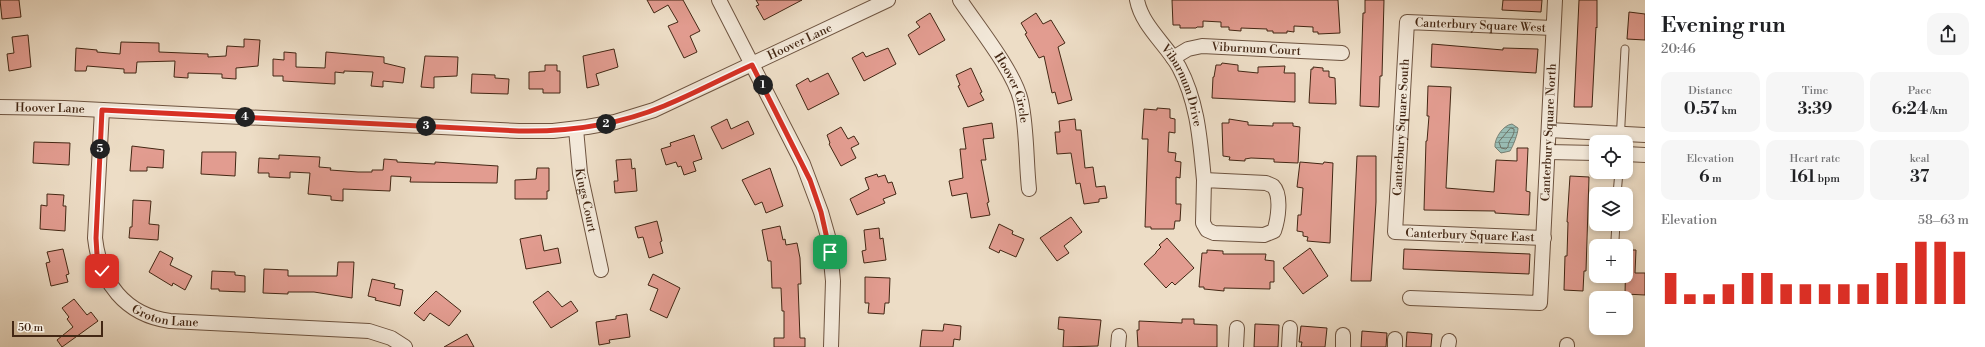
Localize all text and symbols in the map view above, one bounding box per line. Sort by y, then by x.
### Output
text: Evening run [1661,12,1786,39]
button: share [1927,13,1969,55]
street label: Canterbury Square West [1415,15,1547,36]
street label: Hoover Lane [765,20,835,64]
street label: Viburnum Court [1210,39,1302,59]
street label: Viburnum Drive [1157,41,1205,128]
text: 20:46 [1661,41,1696,57]
street label: Hoover Circle [991,50,1031,124]
street label: Canterbury Square South [1390,58,1413,196]
street label: Canterbury Square North [1538,63,1560,202]
pin: 1 [753,75,773,95]
text: 1 [760,78,766,92]
text: Distance [1688,84,1733,98]
text: Time [1802,84,1828,98]
text: Pace [1908,84,1931,98]
text: 0.57 [1684,98,1719,120]
text: 3:39 [1798,98,1832,120]
text: 6:24 [1892,98,1928,120]
street label: Hoover Lane [15,100,85,117]
text: km [1719,104,1737,118]
text: /km [1928,104,1948,118]
pin: 4 [235,107,255,127]
text: 4 [241,110,249,124]
pin: 2 [596,114,616,134]
pin: 3 [416,116,436,136]
text: 2 [603,117,609,131]
text: 3 [423,119,429,133]
map controls [1589,135,1633,335]
button: locate [1589,135,1633,179]
pin: 5 [90,139,110,159]
text: 5 [97,142,103,156]
text: Elevation [1687,152,1734,166]
text: Heart rate [1790,152,1840,166]
text: kcal [1910,152,1930,166]
text: 6 [1699,166,1710,188]
text: 161 [1790,166,1815,188]
text: 37 [1910,166,1929,188]
street label: Kings Court [572,167,600,235]
text: m [1710,172,1722,186]
text: bpm [1815,172,1840,186]
button: layers [1589,187,1633,231]
text: Elevation [1661,212,1717,228]
text: 58–63 m [1918,212,1969,228]
street label: Canterbury Square East [1405,226,1536,245]
pin [813,235,847,269]
button: + [1589,239,1633,283]
icon: arrive [819,241,841,263]
pin [85,254,119,288]
icon: check [91,260,113,282]
button: − [1589,291,1633,335]
street label: Groton Lane [129,302,199,330]
scale bar [12,319,103,338]
text: 50 m [18,321,43,335]

